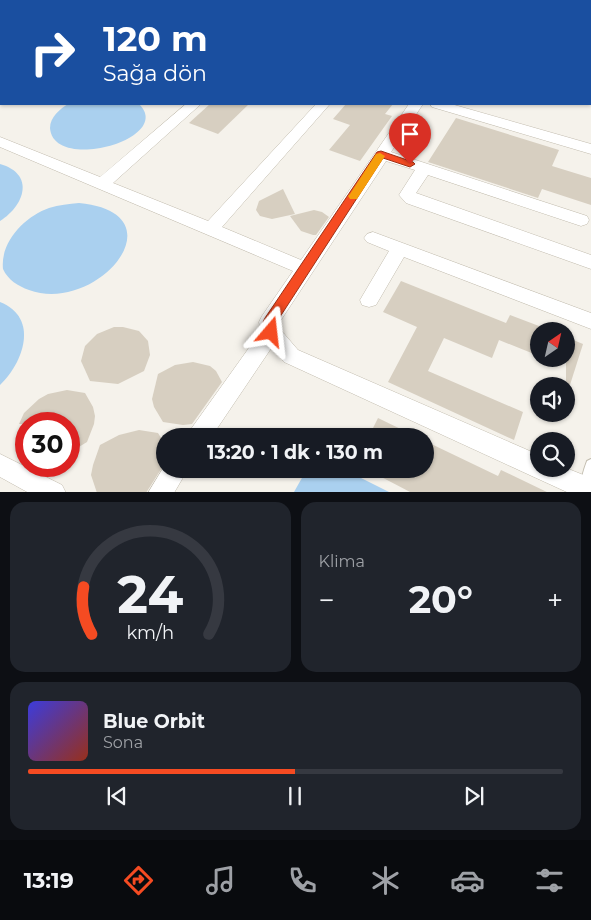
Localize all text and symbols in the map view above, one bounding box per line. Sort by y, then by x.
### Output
text: 120 m [103,17,208,60]
icon: right [20,20,85,85]
text: Sağa dön [103,60,207,87]
pin [389,113,431,164]
icon: arrive [396,120,424,148]
position arrow [244,305,296,357]
north arrow [530,322,575,368]
map controls [530,322,575,477]
button: sound [530,377,575,422]
speed limit sign: 30 [15,412,80,477]
button: search [530,432,575,477]
text: 13:20 · 1 dk · 130 m [207,441,383,464]
text: Klima [319,552,365,571]
text: 24 [117,563,183,626]
text: 20° [409,576,473,623]
text: − [319,583,335,617]
text: + [547,583,563,617]
text: km/h [126,622,174,643]
text: Blue Orbit [103,710,205,733]
text: Sona [103,733,143,752]
icon: previous [103,782,131,810]
icon: pause [281,782,309,810]
icon: next [460,782,488,810]
icon: directions [121,863,156,898]
icon: music [203,863,238,898]
icon: phone [285,863,320,898]
icon: climate [368,863,403,898]
icon: car [450,863,485,898]
icon: filters [532,863,567,898]
text: 13:19 [24,867,74,894]

